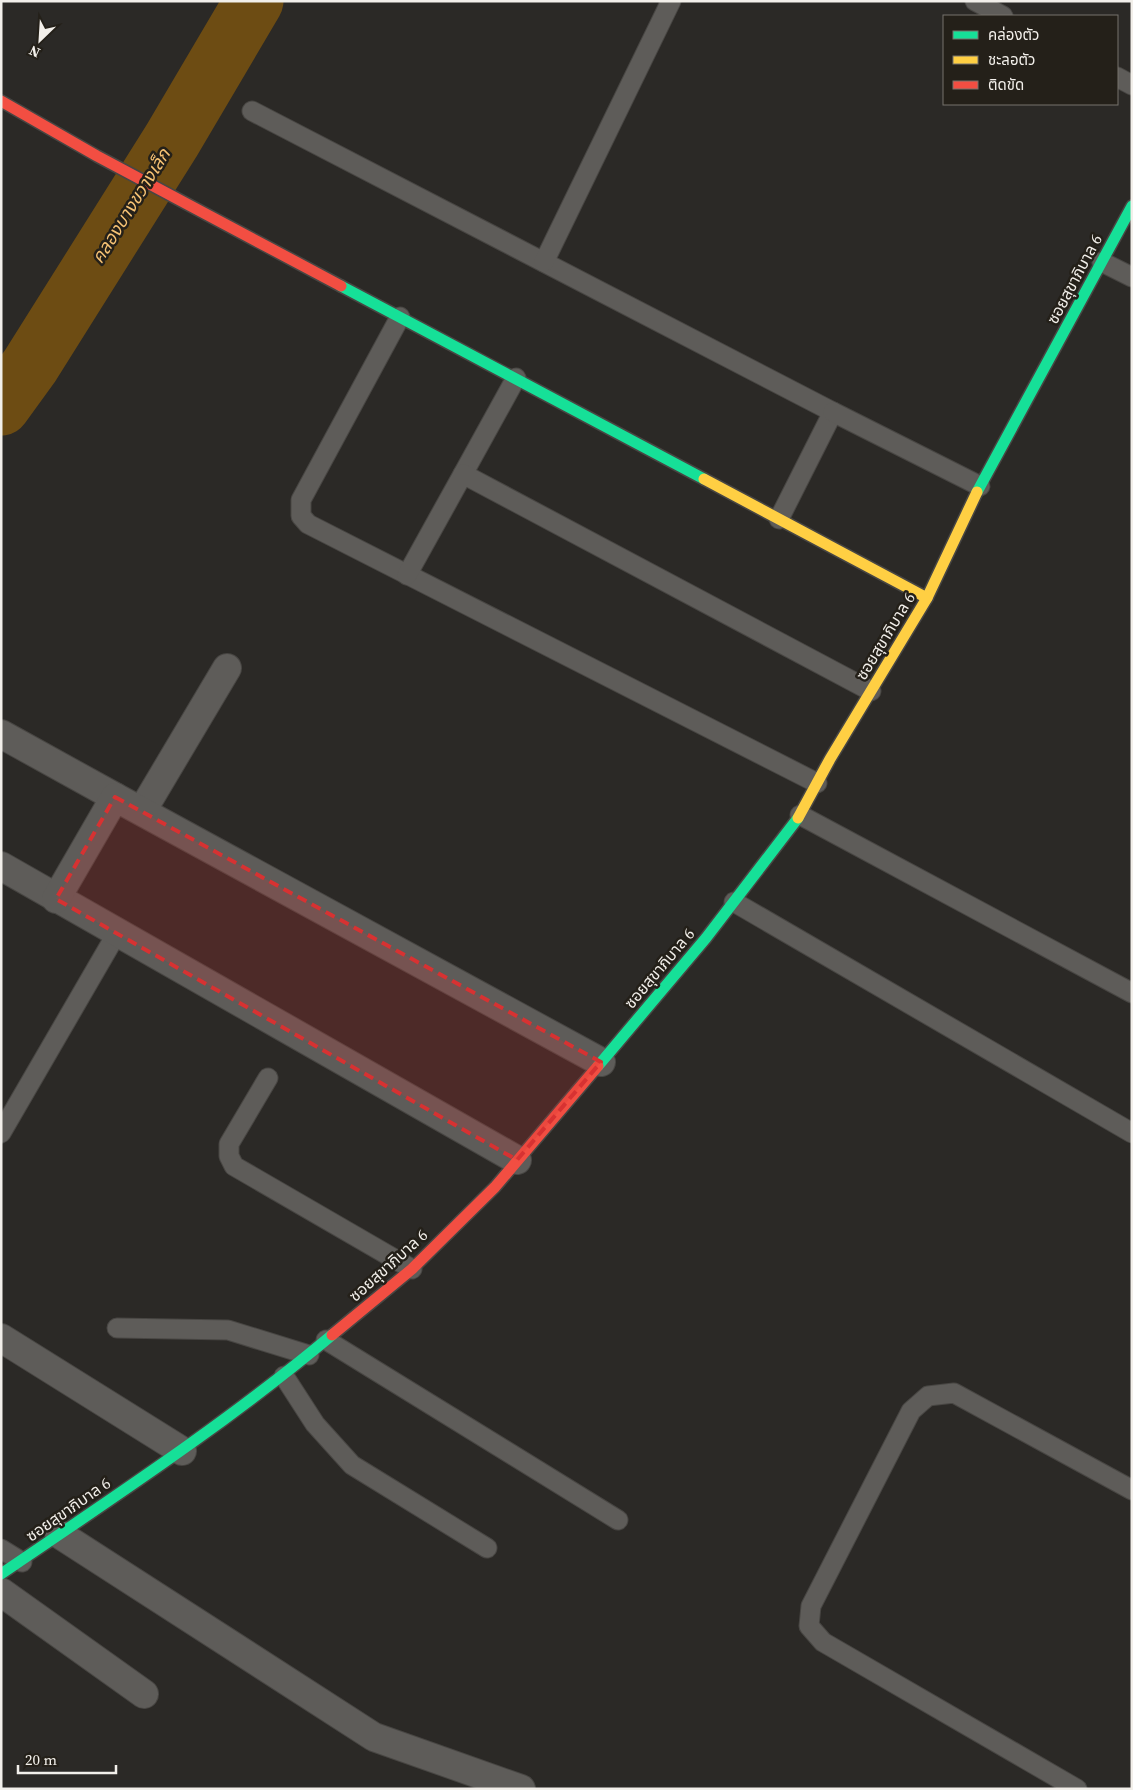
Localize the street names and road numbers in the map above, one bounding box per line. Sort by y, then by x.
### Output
street label: ซอยสุขาภิบาล 6 [1041,230,1107,328]
street label: ซอยสุขาภิบาล 6 [850,588,920,684]
street label: ซอยสุขาภิบาล 6 [619,923,699,1013]
street label: ซอยสุขาภิบาล 6 [344,1224,432,1306]
street label: ซอยสุขาภิบาล 6 [21,1472,115,1546]

